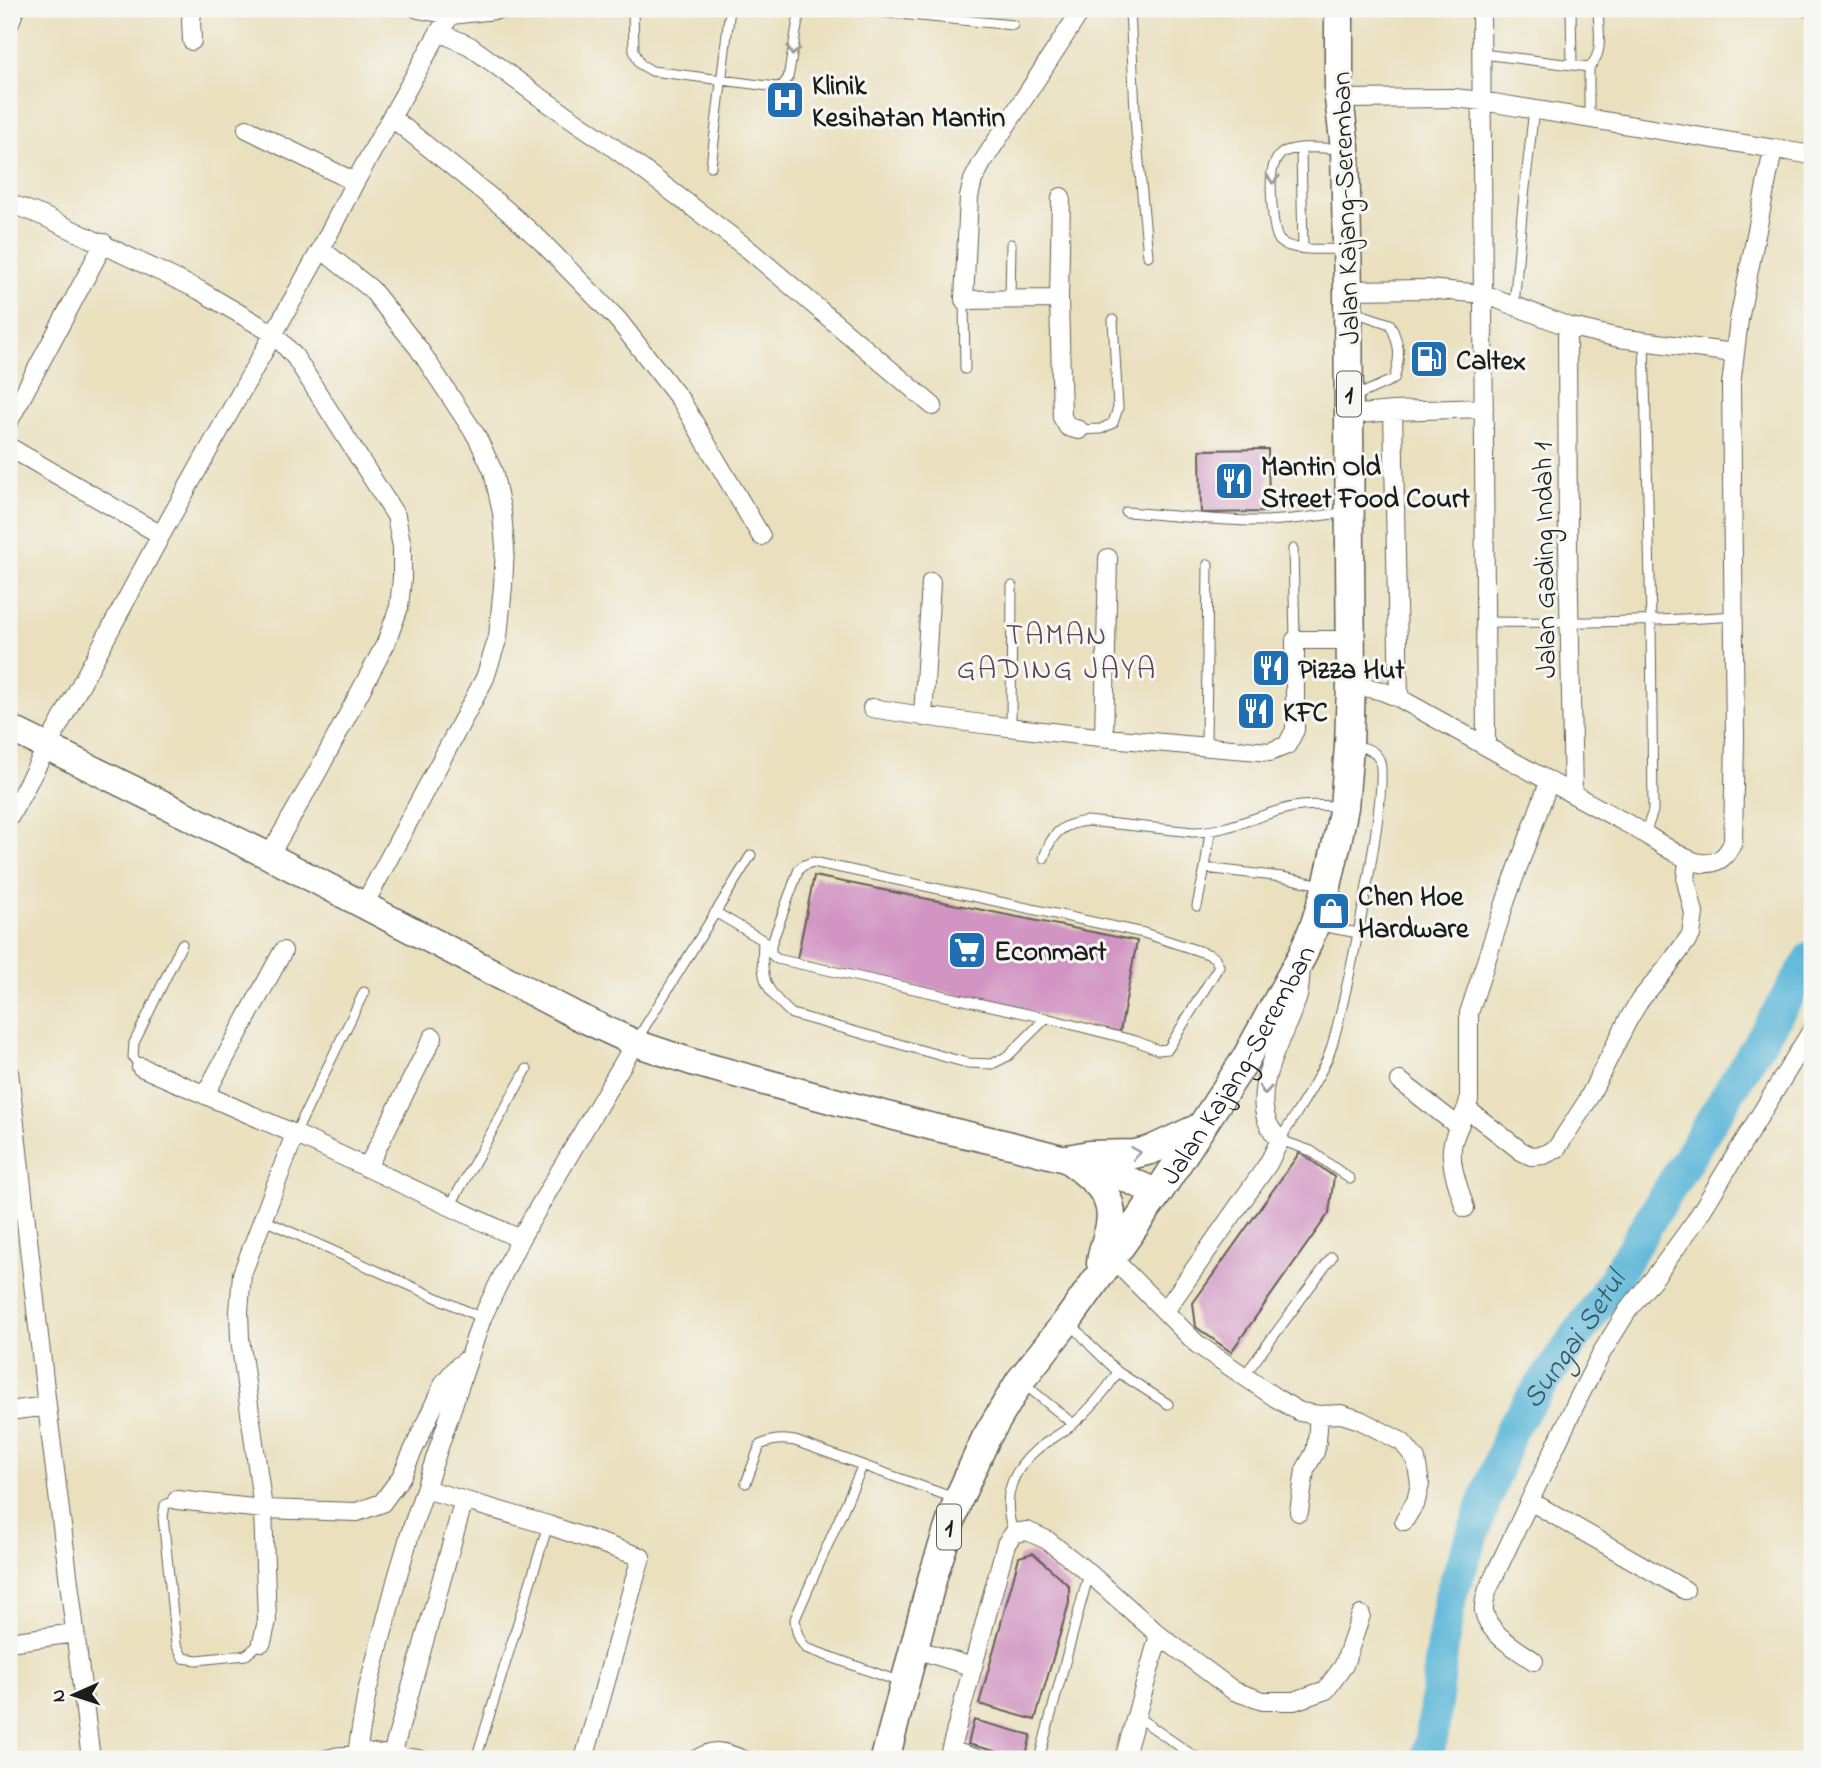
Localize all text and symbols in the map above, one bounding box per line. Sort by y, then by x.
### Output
one-way arrow [786,45,801,57]
place label: Klinik Kesihatan Mantin [812,67,1006,140]
street label: Jalan Kajang-Seremban [1322,71,1373,345]
hospital icon: Klinik Kesihatan Mantin [764,79,806,121]
one-way arrow [1266,174,1281,185]
fuel station icon: Caltex [1408,338,1450,380]
place label: Caltex [1456,342,1526,383]
road number: 1 [1337,372,1361,416]
street label: Jalan Gading Indah 1 [1524,441,1569,679]
place label: Mantin Old Street Food Court [1261,448,1471,521]
restaurant icon: Mantin Old Street Food Court [1213,460,1255,502]
district label: TAMAN GADING JAYA [957,615,1157,693]
restaurant icon: Pizza Hut [1250,647,1292,689]
place label: Pizza Hut [1298,651,1405,692]
restaurant icon: KFC [1235,690,1277,732]
place label: KFC [1283,694,1328,735]
place label: Chen Hoe Hardware [1358,878,1470,951]
shop icon: Chen Hoe Hardware [1310,890,1352,932]
supermarket icon: Econmart [946,929,988,971]
place label: Econmart [994,933,1107,974]
street label: Jalan Kajang-Seremban [1152,940,1328,1194]
one-way arrow [1258,1084,1273,1095]
one-way arrow [1130,1146,1142,1161]
water label: Sungai Setul [1513,1260,1641,1419]
road number: 1 [937,1504,961,1550]
north arrow [38,1660,108,1730]
text: N [46,1688,73,1703]

